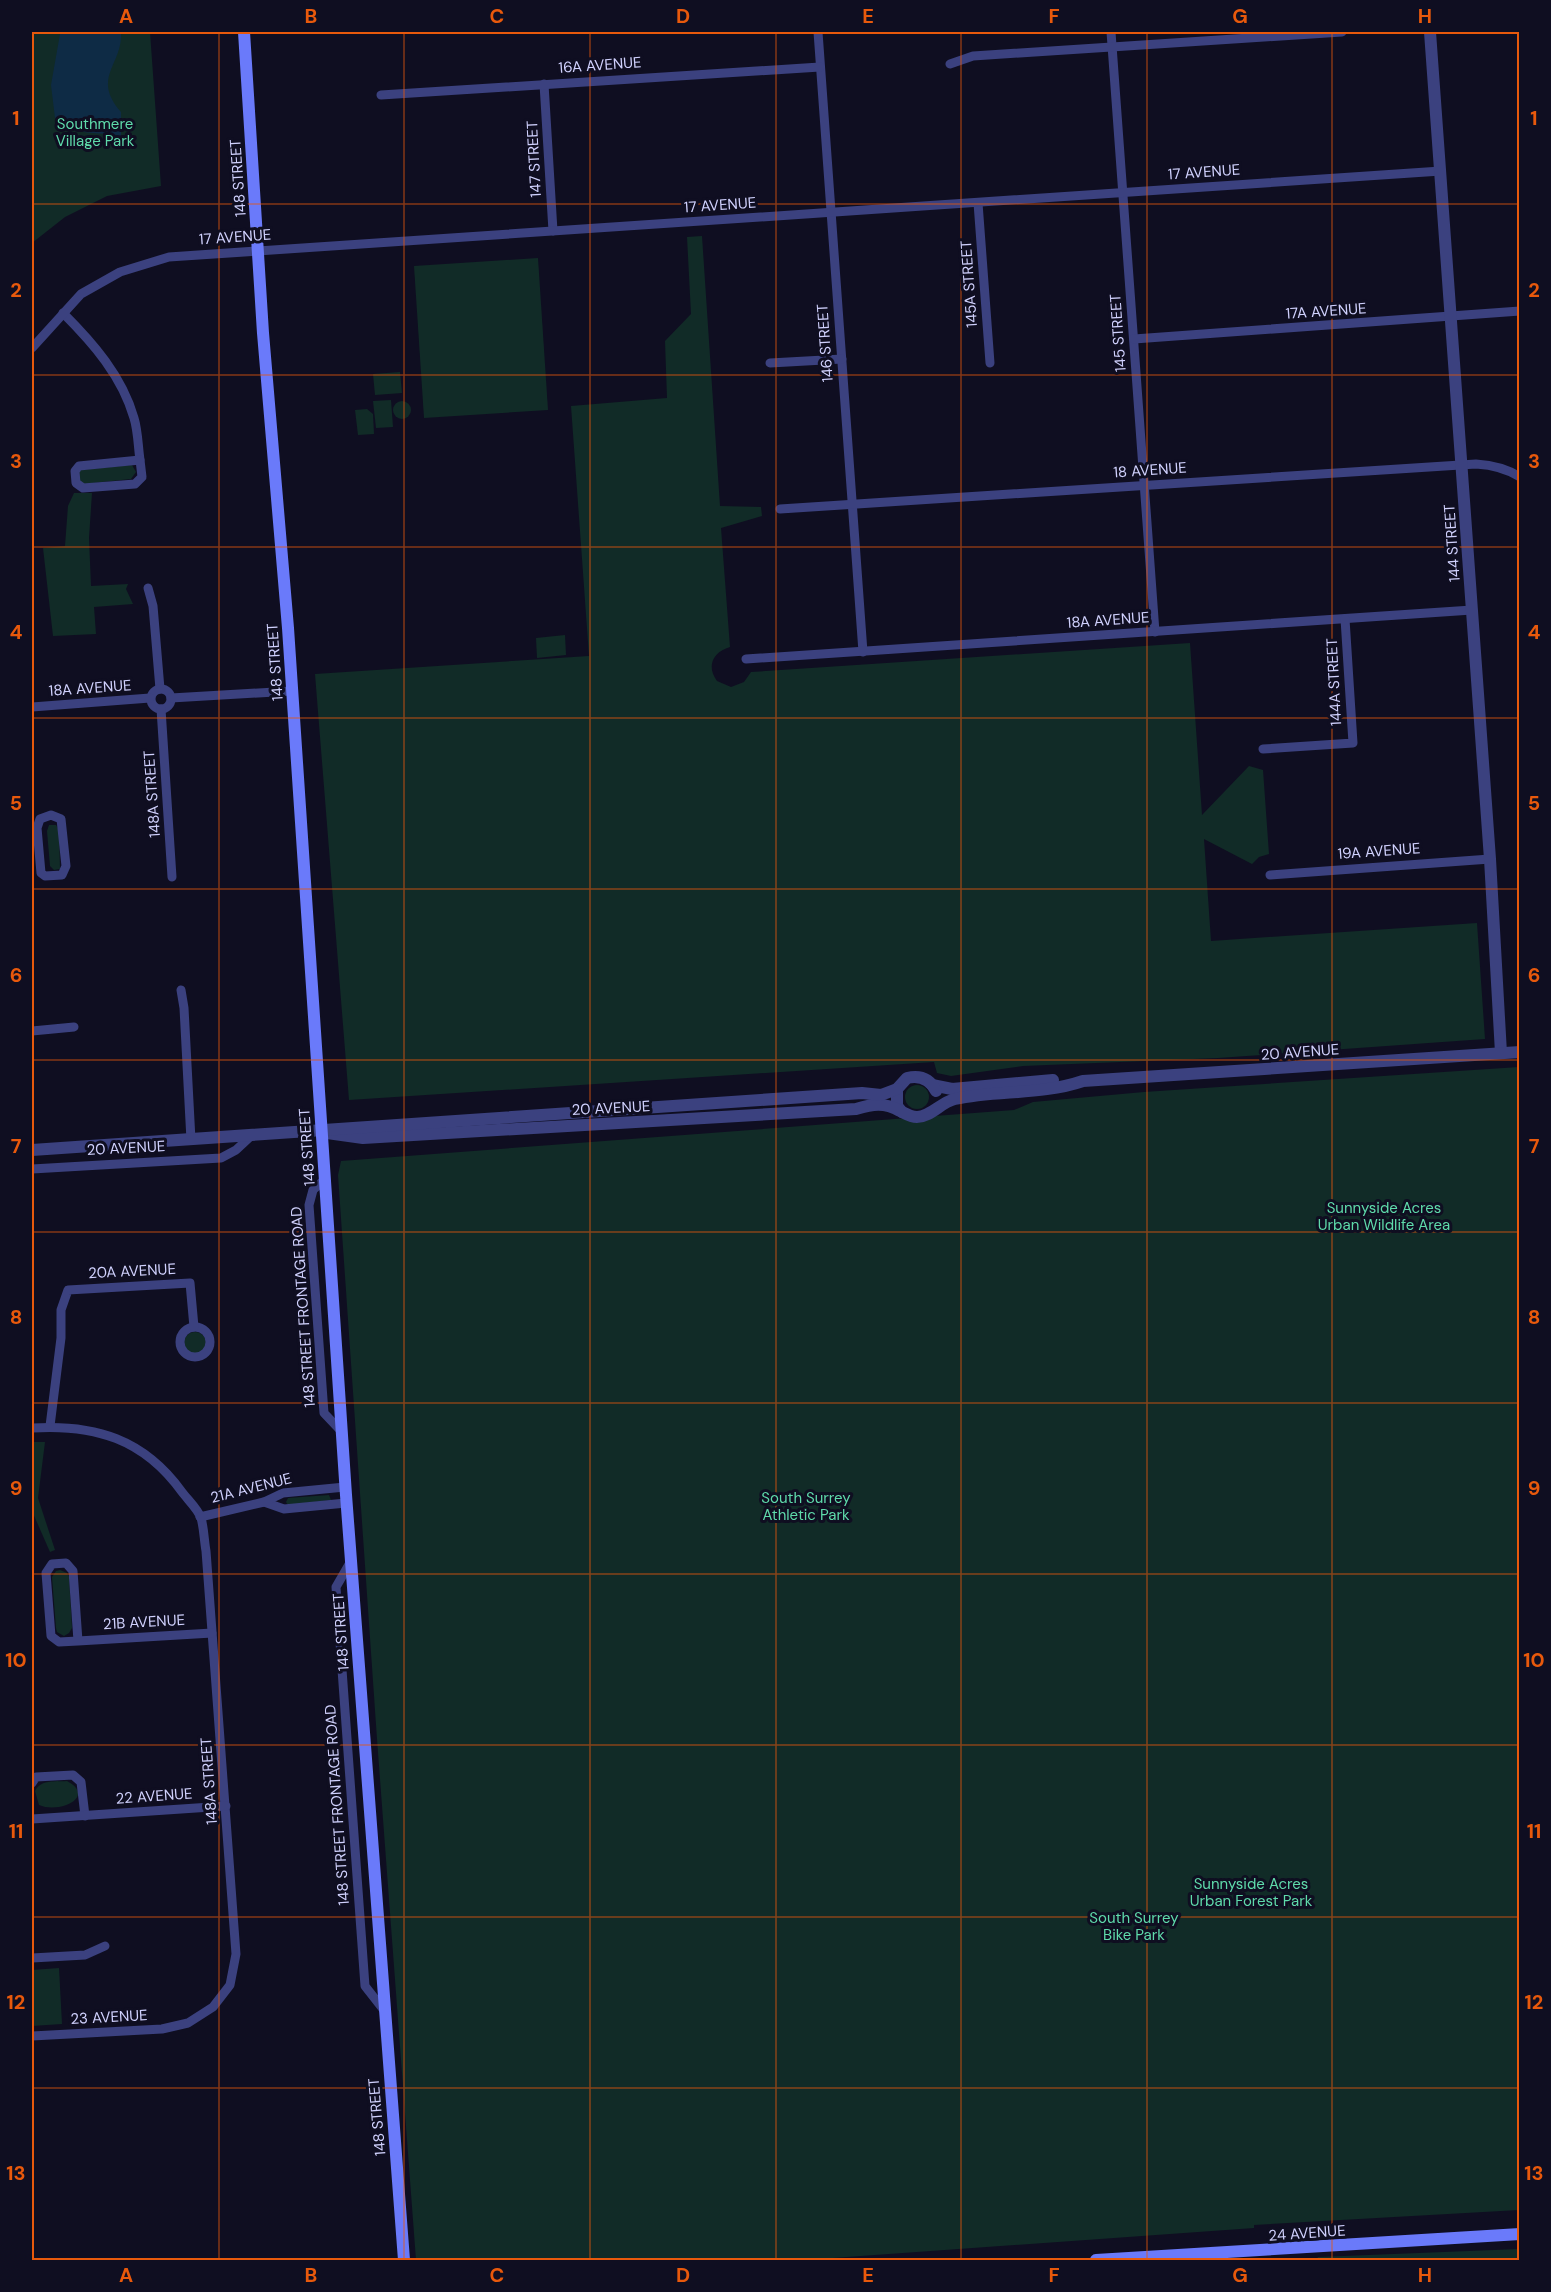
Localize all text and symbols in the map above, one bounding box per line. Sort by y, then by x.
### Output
text: A [119,3,133,29]
text: B [305,3,317,29]
text: C [490,3,504,29]
text: D [676,3,690,29]
text: E [862,3,874,29]
text: F [1048,3,1060,29]
text: G [1232,3,1248,29]
text: H [1418,3,1432,29]
street label: 16A AVENUE [558,52,642,78]
text: 1 [12,105,20,131]
text: 1 [1530,105,1538,131]
park label: Southmere Village Park [56,114,135,151]
street label: 147 STREET [522,120,546,198]
street label: 148 STREET [225,138,251,218]
street label: 17 AVENUE [1167,160,1241,184]
street label: 17 AVENUE [683,193,757,217]
street label: 17 AVENUE [198,225,272,249]
street label: 145A STREET [956,240,982,328]
text: 2 [10,277,22,303]
text: 2 [1528,277,1540,303]
street label: 145 STREET [1105,293,1131,373]
street label: 17A AVENUE [1285,298,1367,324]
street label: 146 STREET [812,303,838,383]
text: 3 [10,448,22,474]
text: 3 [1528,448,1540,474]
street label: 18 AVENUE [1113,457,1187,483]
street label: 144 STREET [1439,503,1465,583]
street label: 18A AVENUE [1066,607,1150,633]
text: 4 [10,619,23,645]
text: 4 [1528,619,1541,645]
street label: 148 STREET [262,622,288,702]
street label: 144A STREET [1322,638,1346,726]
street label: 18A AVENUE [48,675,132,701]
street label: 148A STREET [139,750,165,838]
text: 5 [10,790,22,816]
text: 5 [1528,790,1540,816]
street label: 19A AVENUE [1337,838,1421,864]
text: 6 [10,962,22,988]
text: 6 [1528,962,1540,988]
street label: 20 AVENUE [1260,1039,1340,1065]
street label: 20 AVENUE [571,1096,651,1120]
street label: 148 STREET [294,1107,320,1187]
text: 7 [11,1133,22,1159]
text: 7 [1529,1133,1540,1159]
street label: 20 AVENUE [86,1136,166,1160]
park label: Sunnyside Acres Urban Wildlife Area [1318,1198,1450,1235]
street label: 148 STREET FRONTAGE ROAD [286,1206,320,1408]
street label: 20A AVENUE [88,1259,176,1283]
text: 8 [10,1304,22,1330]
text: 8 [1528,1304,1540,1330]
street label: 21A AVENUE [208,1468,294,1508]
text: 9 [10,1475,22,1501]
text: 9 [1528,1475,1540,1501]
park label: South Surrey Athletic Park [761,1488,851,1525]
street label: 148 STREET [328,1592,354,1672]
street label: 21B AVENUE [103,1610,185,1634]
text: 10 [5,1647,27,1673]
text: 10 [1523,1647,1545,1673]
street label: 148 STREET FRONTAGE ROAD [320,1704,354,1906]
street label: 148A STREET [196,1737,222,1825]
street label: 22 AVENUE [115,1783,193,1809]
text: 11 [9,1818,23,1844]
text: 11 [1527,1818,1541,1844]
park label: Sunnyside Acres Urban Forest Park [1190,1874,1313,1911]
park label: South Surrey Bike Park [1089,1908,1179,1945]
text: 12 [7,1989,25,2015]
text: 12 [1525,1989,1543,2015]
street label: 23 AVENUE [70,2005,148,2029]
street label: 148 STREET [364,2077,390,2157]
text: 13 [6,2160,26,2186]
text: 13 [1524,2160,1544,2186]
street label: 24 AVENUE [1268,2220,1346,2246]
text: A [119,2262,133,2288]
text: B [305,2262,317,2288]
text: C [490,2262,504,2288]
text: D [676,2262,690,2288]
text: E [862,2262,874,2288]
text: F [1048,2262,1060,2288]
text: G [1232,2262,1248,2288]
text: H [1418,2262,1432,2288]

